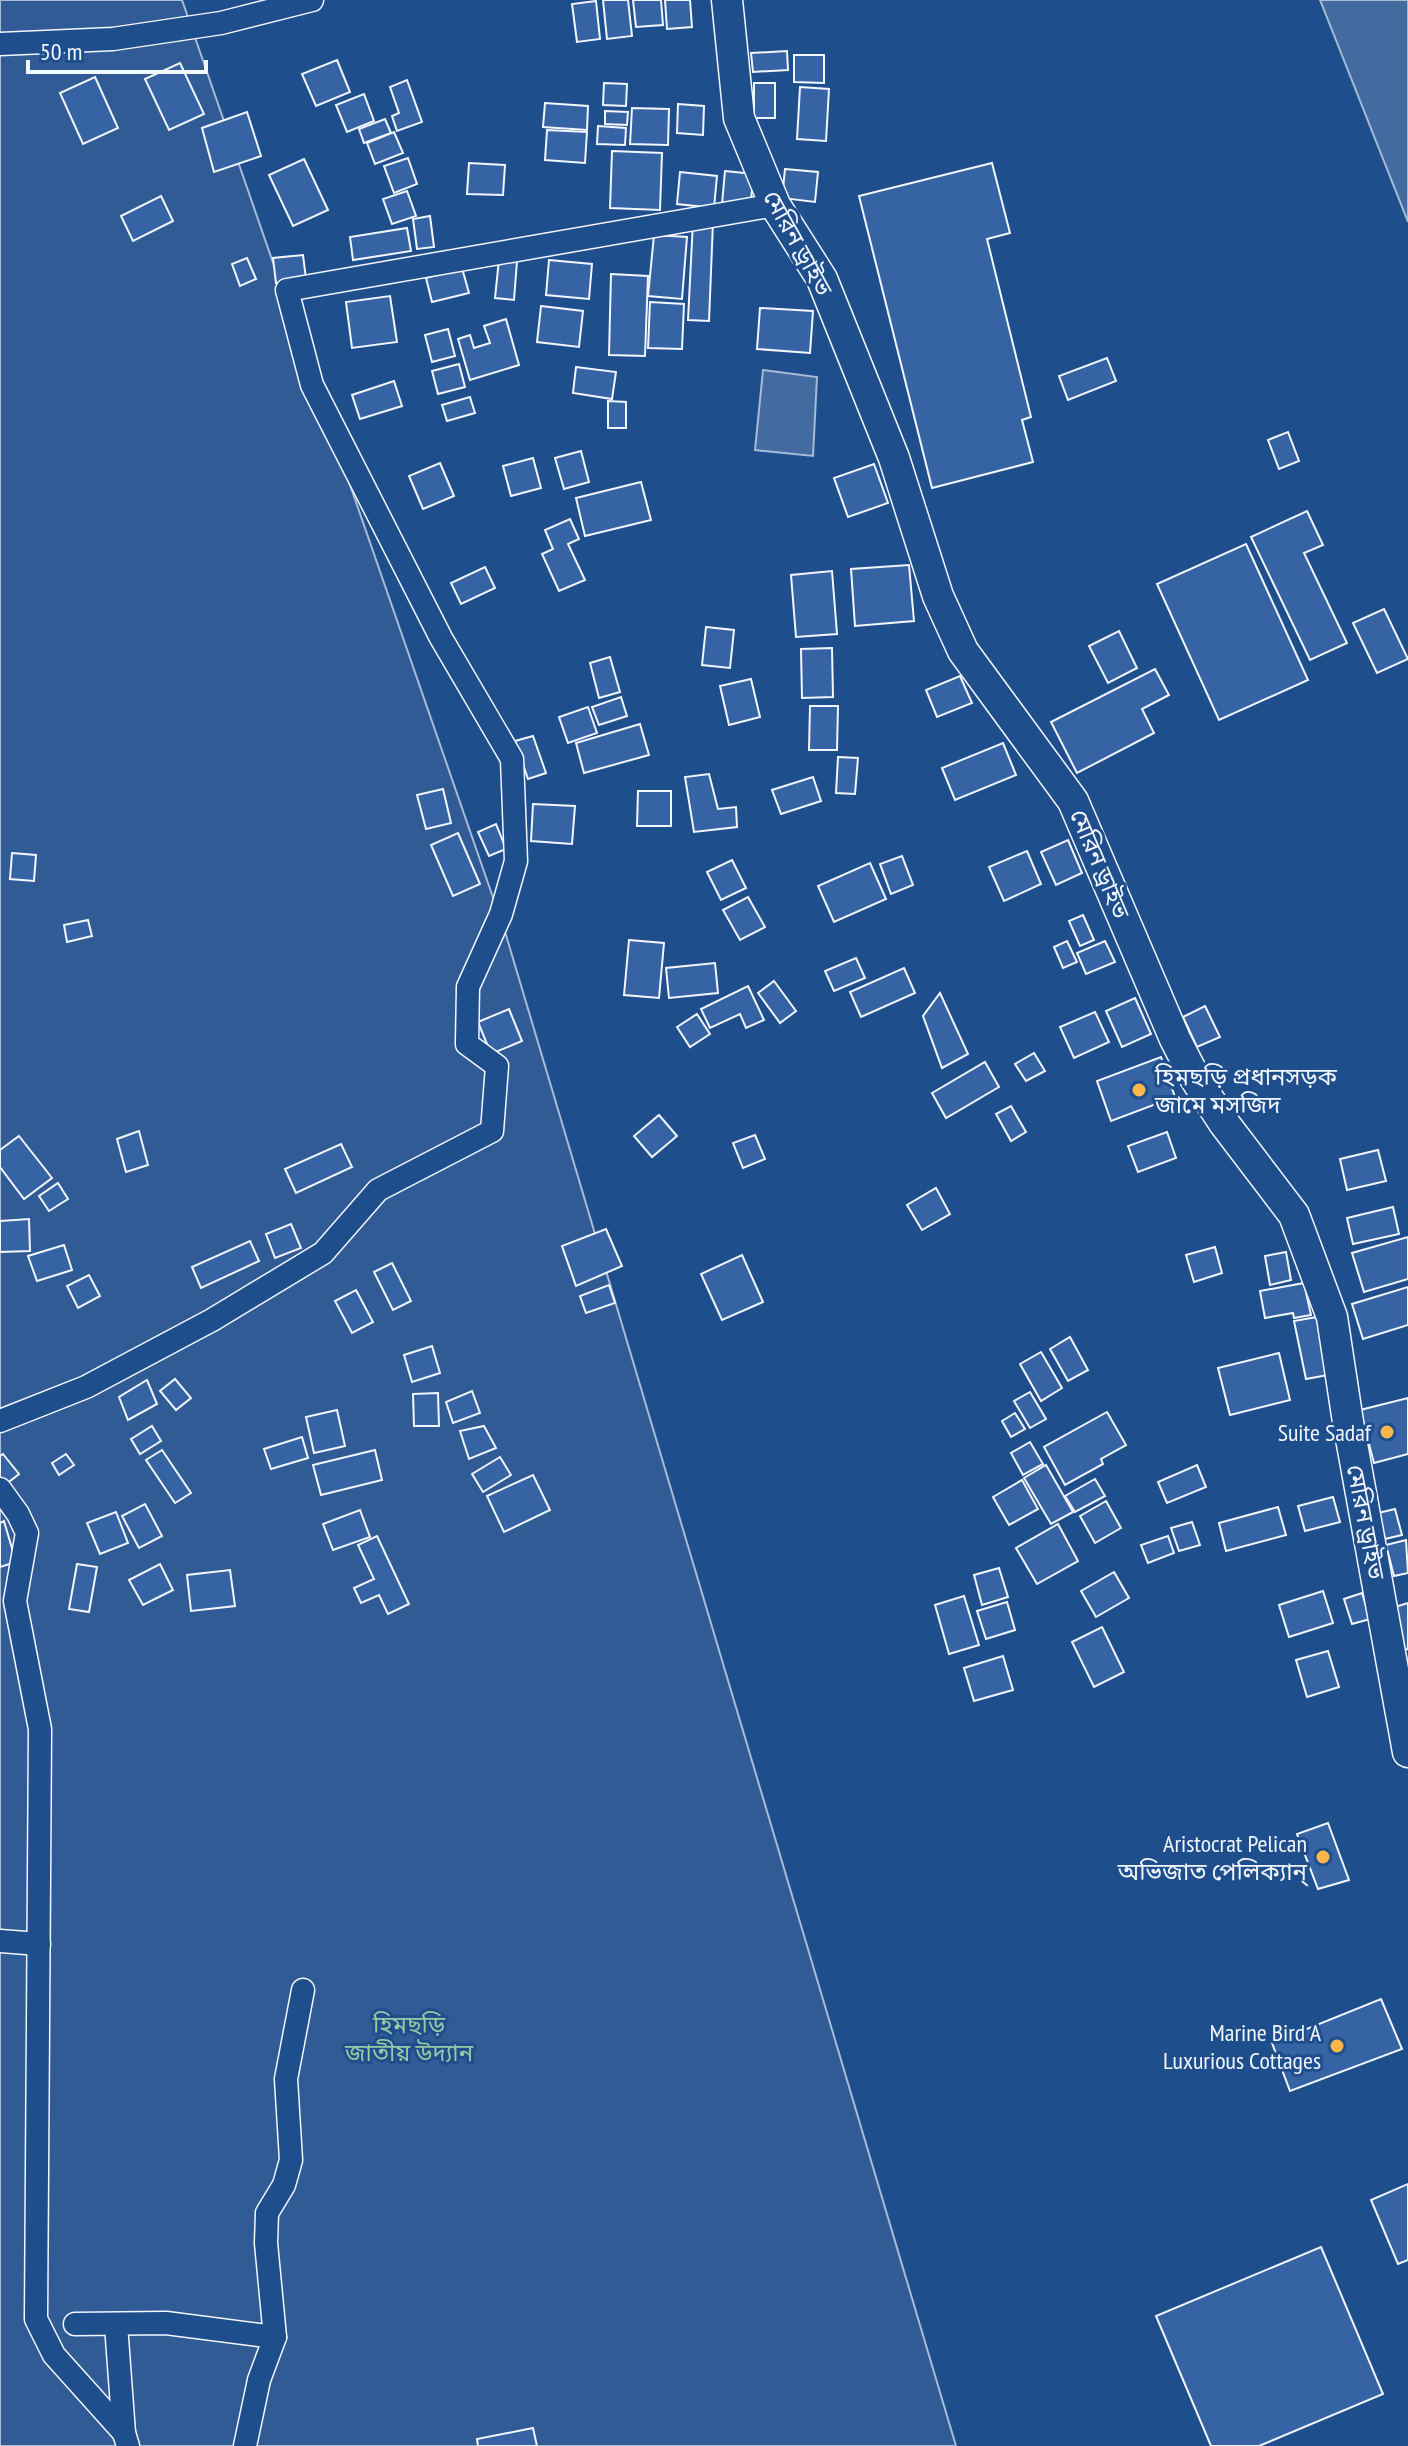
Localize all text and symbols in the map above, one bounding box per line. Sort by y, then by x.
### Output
scale bar [28,24,206,74]
text: 50 m [40,36,82,67]
street label: মেরিন ড্রাইভ [756,185,840,302]
street label: মেরিন ড্রাইভ [1063,804,1137,925]
place label: হিমছড়ি প্রধানসড়ক জামে মসজিদ [1154,1061,1338,1120]
marker: হিমছড়ি প্রধানসড়ক জামে মসজিদ [1130,1081,1148,1099]
place label: Suite Sadaf [1278,1417,1372,1448]
marker: Suite Sadaf [1378,1423,1396,1441]
street label: মেরিন ড্রাইভ [1340,1462,1393,1583]
place label: Aristocrat Pelican অভিজাত পেলিক্যান্ [1117,1828,1309,1887]
marker: Aristocrat Pelican অভিজাত পেলিক্যান্ [1314,1848,1332,1866]
park label: হিমছড়ি জাতীয় উদ্যান [344,2009,474,2068]
place label: Marine Bird A Luxurious Cottages [1163,2017,1322,2076]
marker: Marine Bird A Luxurious Cottages [1328,2037,1346,2055]

